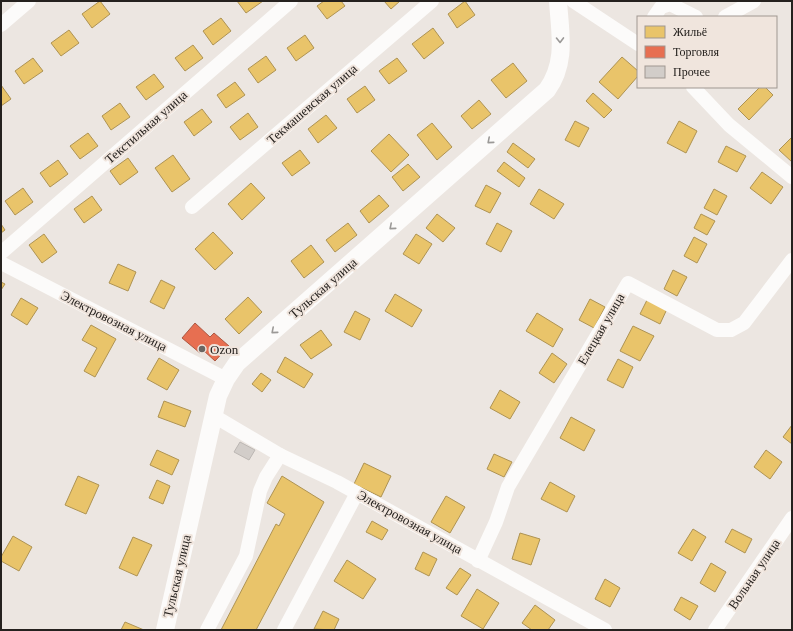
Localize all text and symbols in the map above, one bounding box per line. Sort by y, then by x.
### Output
legend [637,16,777,88]
text: Жильё [673,25,707,39]
one-way arrow [556,37,565,43]
text: Торговля [673,45,720,59]
street label: Текмашевская улица [264,61,360,147]
text: Прочее [673,65,710,79]
street label: Текстильная улица [102,87,190,167]
one-way arrow [487,136,494,143]
one-way arrow [389,222,397,229]
street label: Тульская улица [286,254,360,321]
street label: Электровозная улица [58,288,170,354]
street label: Елецкая улица [574,290,628,368]
one-way arrow [271,327,278,334]
place label: Ozon [210,342,239,357]
marker: Ozon [197,344,207,354]
street label: Электровозная улица [355,487,465,557]
street label: Тульская улица [160,533,194,619]
street label: Вольная улица [725,536,783,612]

